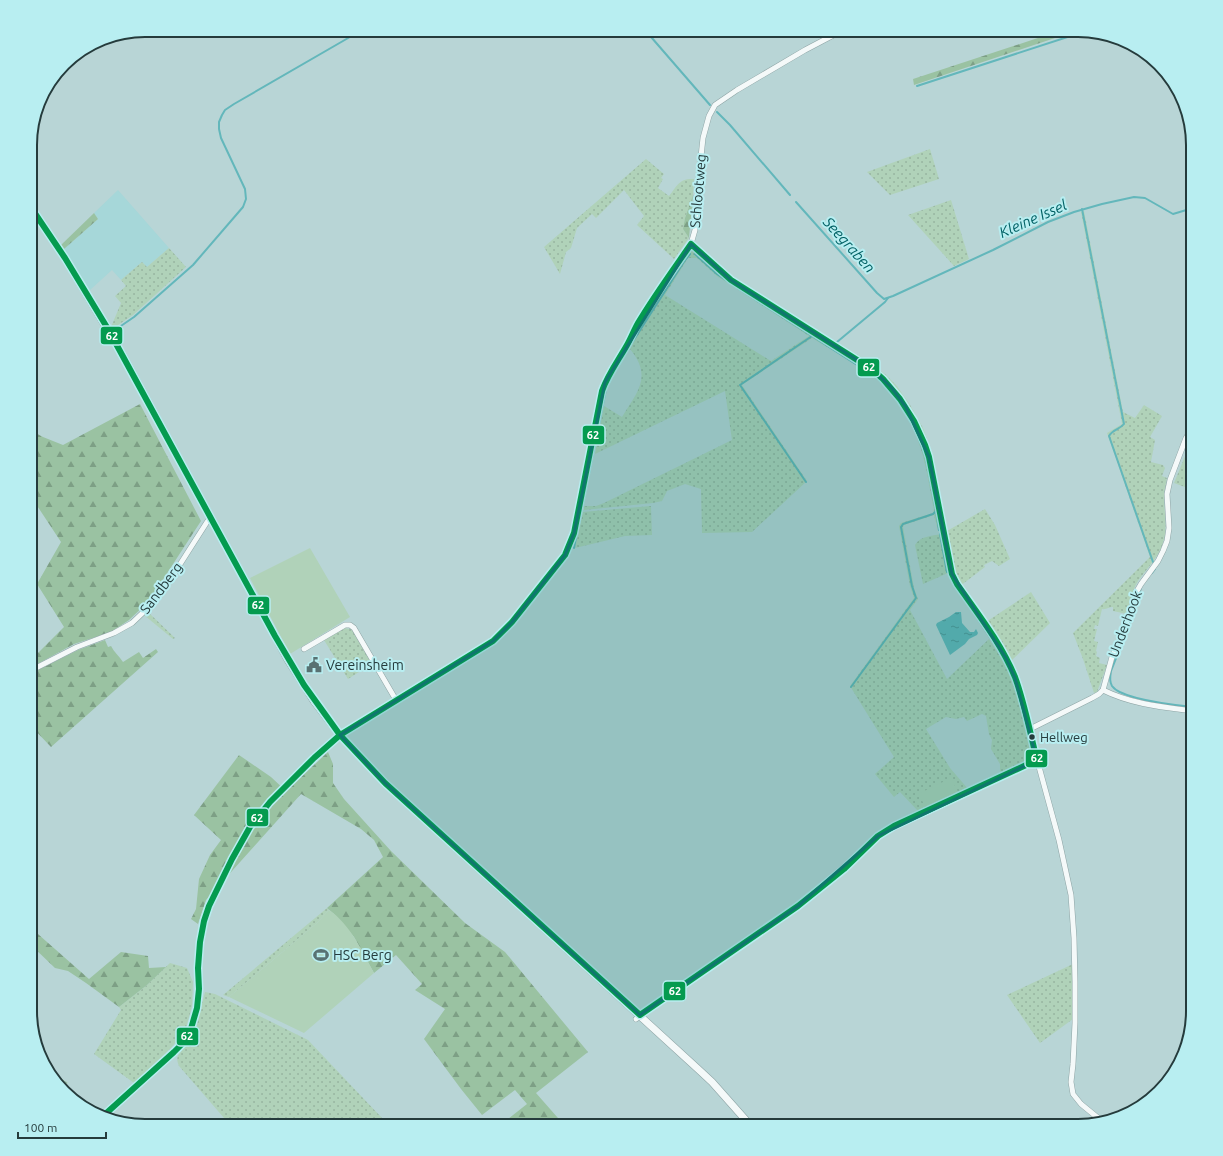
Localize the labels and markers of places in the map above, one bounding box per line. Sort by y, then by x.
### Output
public building icon: Vereinsheim [305,656,323,674]
place label: Vereinsheim [326,657,404,673]
place label: Hellweg [1040,730,1088,744]
marker: Hellweg [1027,732,1037,742]
sports icon: HSC Berg [312,946,330,964]
place label: HSC Berg [333,947,392,963]

